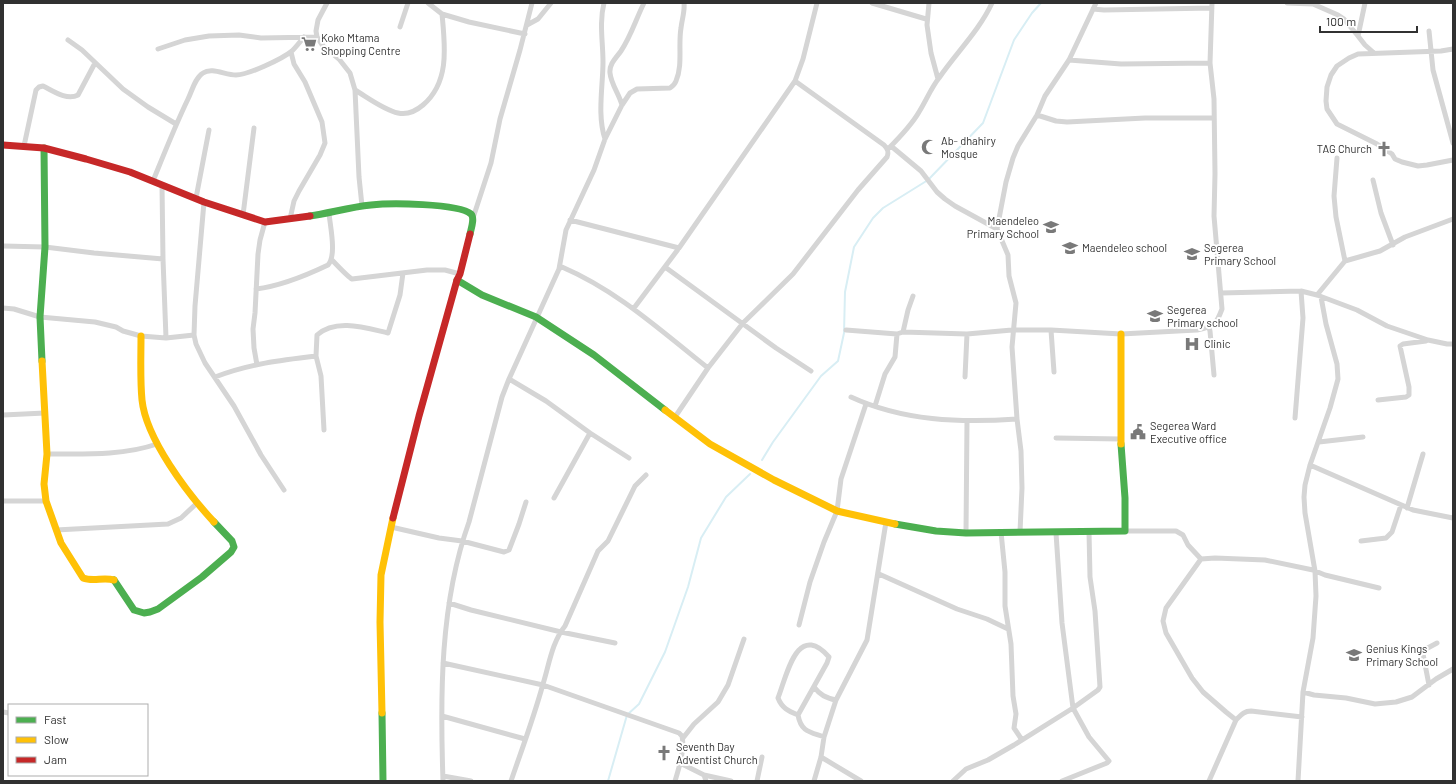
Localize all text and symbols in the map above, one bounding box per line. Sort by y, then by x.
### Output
scale bar [1320,8,1417,34]
text: 100 m [1326,14,1356,28]
place label: Koko Mtama Shopping Centre [321,31,401,57]
supermarket icon: Koko Mtama Shopping Centre [300,35,318,53]
place label: Ab- dhahiry Mosque [941,134,996,160]
mosque icon: Ab- dhahiry Mosque [920,138,938,156]
church icon: TAG Church [1375,140,1393,158]
place label: TAG Church [1317,142,1372,155]
place label: Maendeleo Primary School [967,214,1039,240]
school or university icon: Maendeleo Primary School [1042,218,1060,236]
school or university icon: Maendeleo school [1061,239,1079,257]
place label: Maendeleo school [1082,241,1167,254]
place label: Segerea Primary School [1204,241,1276,267]
school or university icon: Segerea Primary School [1183,245,1201,263]
place label: Segerea Primary school [1167,303,1238,329]
school or university icon: Segerea Primary school [1146,307,1164,325]
hospital icon: Clinic [1183,335,1201,353]
place label: Clinic [1204,337,1231,350]
place label: Segerea Ward Executive office [1150,419,1227,445]
public building icon: Segerea Ward Executive office [1129,423,1147,441]
place label: Genius Kings Primary School [1366,642,1438,668]
school or university icon: Genius Kings Primary School [1345,646,1363,664]
legend [8,704,148,776]
text: Fast [44,712,67,726]
text: Slow [44,732,69,746]
place label: Seventh Day Adventist Church [676,740,758,766]
church icon: Seventh Day Adventist Church [655,744,673,762]
text: Jam [44,752,67,766]

